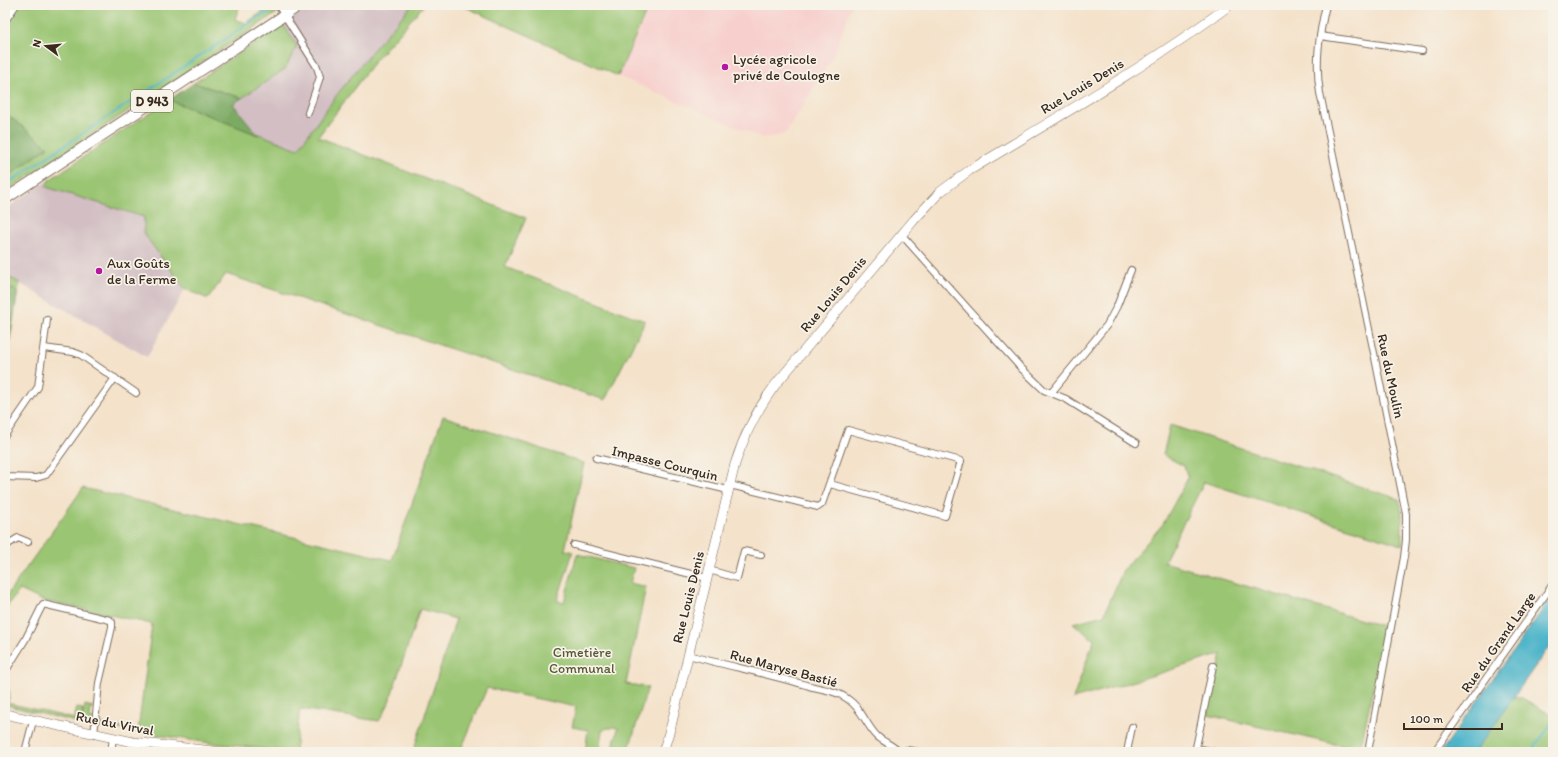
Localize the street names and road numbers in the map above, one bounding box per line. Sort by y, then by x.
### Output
street label: Rue Louis Denis [1037,55,1127,118]
road number: D 943 [131,90,173,112]
street label: Rue Louis Denis [797,253,870,336]
street label: Rue du Moulin [1373,332,1408,420]
street label: Impasse Courquin [610,442,720,485]
street label: Rue Louis Denis [669,549,708,645]
street label: Rue du Grand Large [1457,589,1540,696]
street label: Rue Maryse Bastié [728,646,840,691]
street label: Rue du Virval [74,708,155,739]

